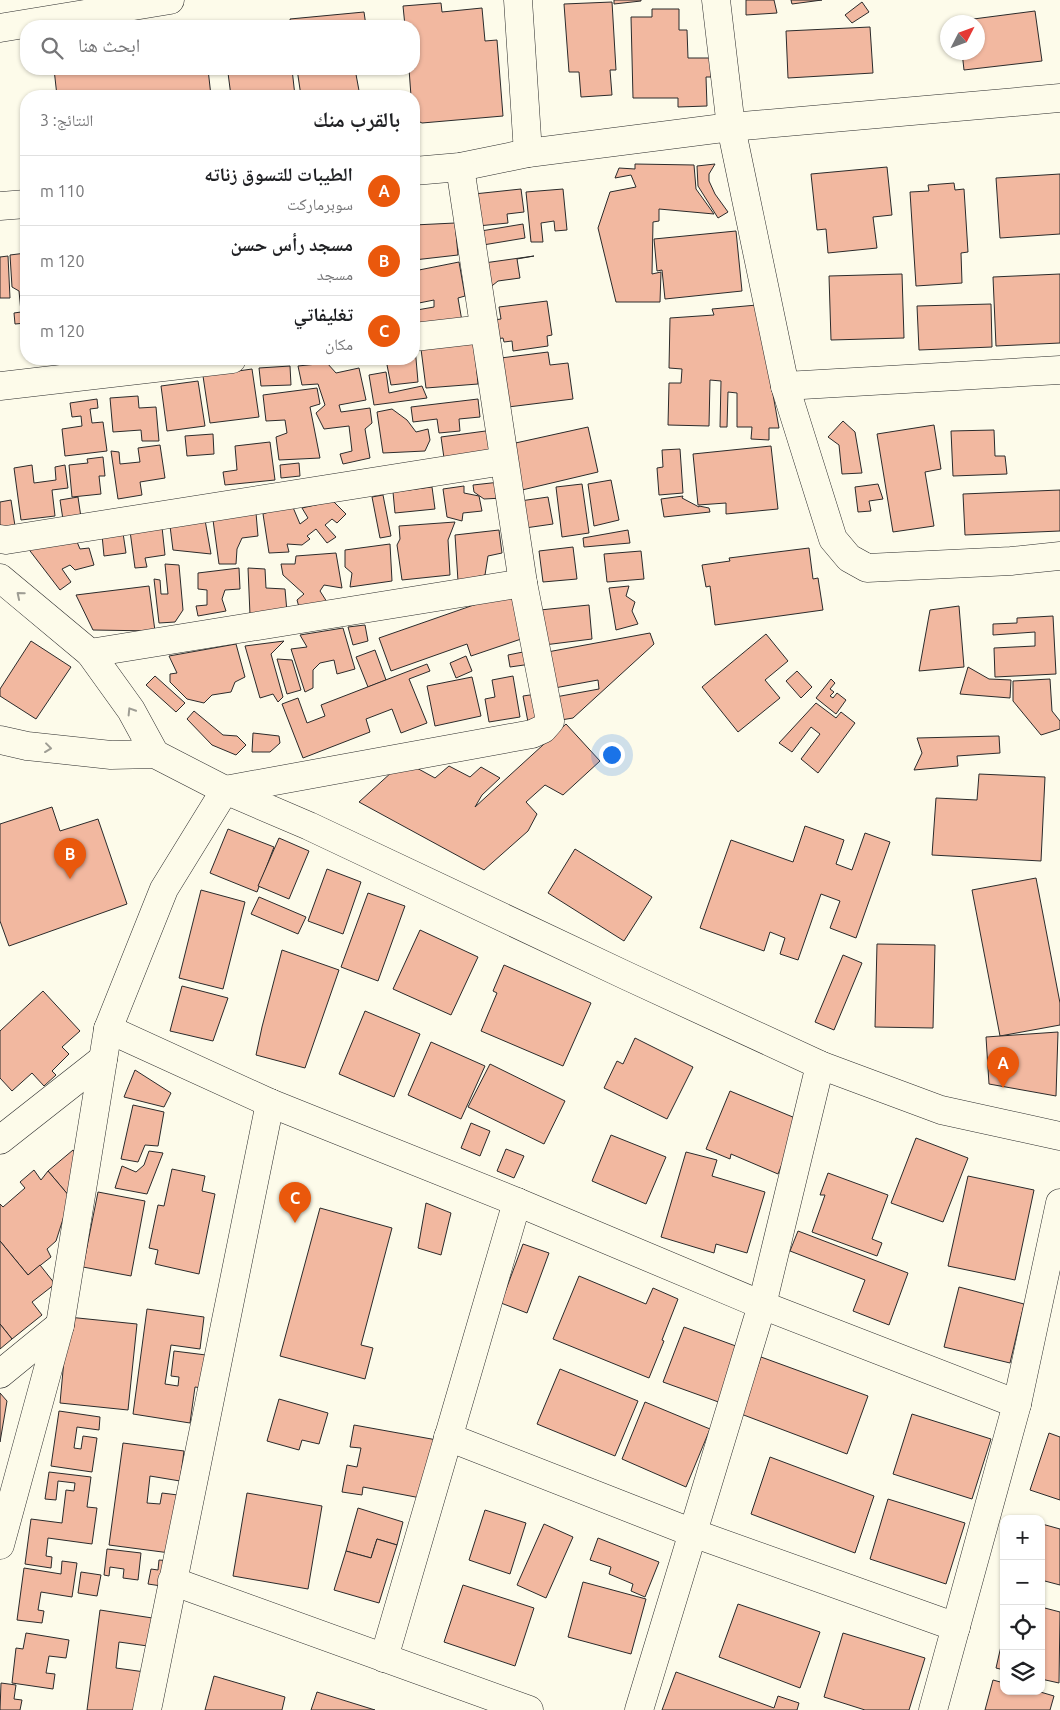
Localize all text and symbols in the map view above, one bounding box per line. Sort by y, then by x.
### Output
north arrow [940,15,985,60]
search box [20,20,420,75]
icon: search [38,34,66,62]
text: ابحث هنا [78,34,140,56]
text: بالقرب منك [313,107,400,131]
text: النتائج: 3 [40,111,93,129]
text: الطيبات للتسوق زناته [204,163,353,185]
text: 110 m [40,182,85,200]
text: A [378,182,390,200]
text: سوبرماركت [287,195,353,213]
text: مسجد رأس حسن [230,233,353,255]
text: 120 m [40,252,85,270]
text: B [379,252,389,270]
text: مسجد [317,265,353,283]
text: تغليفاتي [294,303,353,325]
text: 120 m [40,322,85,340]
text: C [379,322,389,340]
text: مكان [325,335,353,353]
one-way arrow [17,592,26,600]
one-way arrow [128,708,137,717]
one-way arrow [44,742,52,753]
your location [599,742,625,768]
pin: B [54,838,86,879]
pin: A [987,1047,1019,1088]
pin: C [279,1182,311,1223]
map controls [1000,1515,1045,1695]
button: + [1000,1515,1045,1560]
button: − [1000,1560,1045,1605]
button: locate [1000,1605,1045,1650]
button: layers [1000,1650,1045,1695]

